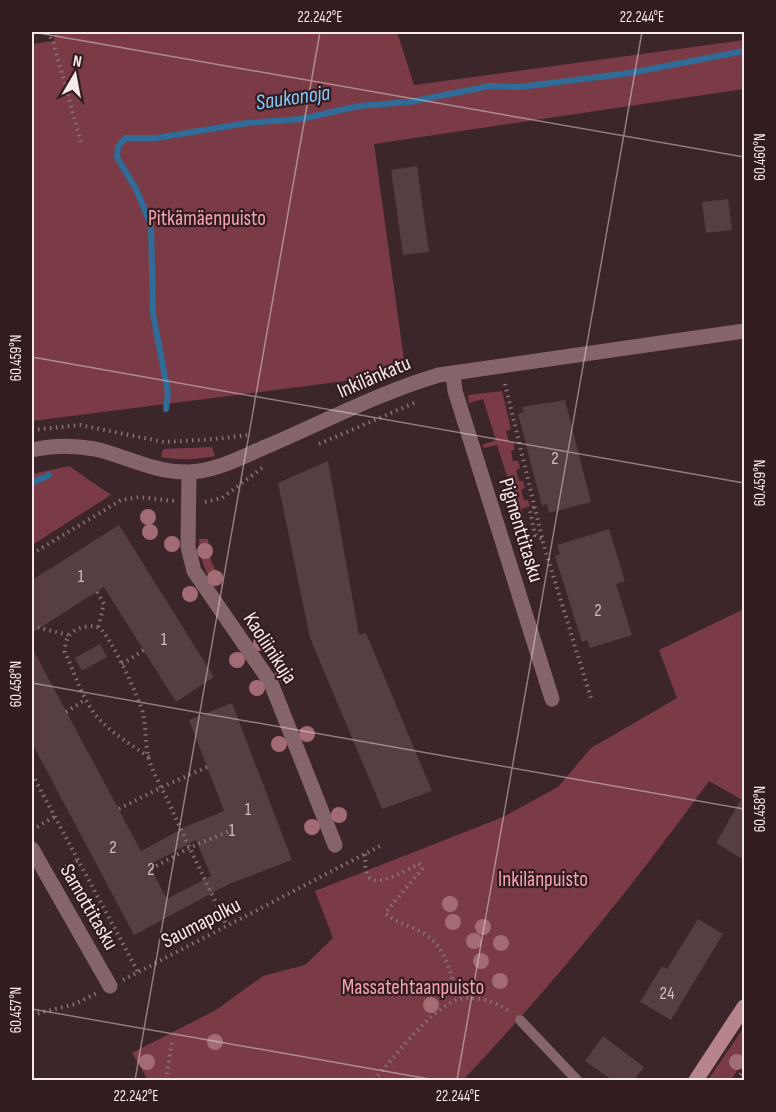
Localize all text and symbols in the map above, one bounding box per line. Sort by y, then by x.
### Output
text: 22.242°E [298,8,342,27]
text: 22.244°E [620,8,664,27]
north arrow [45,45,105,105]
text: N [71,52,83,72]
water label: Saukonoja [254,79,332,117]
text: 60.460°N [751,133,770,181]
park label: Pitkämäenpuisto [148,206,266,231]
text: 60.459°N [7,335,26,381]
street label: Inkilänkatu [333,350,415,404]
house number: 2 [551,448,559,469]
text: 60.459°N [751,460,770,506]
street label: Pigmenttitasku [493,475,549,585]
house number: 1 [78,566,85,587]
house number: 2 [594,600,602,621]
street label: Kaoliinikuja [238,608,302,688]
house number: 1 [161,629,168,650]
text: 60.458°N [7,661,26,707]
text: 60.458°N [751,786,770,832]
house number: 1 [245,799,252,820]
house number: 1 [229,820,236,841]
house number: 2 [109,837,117,858]
house number: 2 [147,859,155,880]
street label: Samottitasku [54,860,124,954]
park label: Inkilänpuisto [498,867,588,892]
street label: Saumapolku [157,892,245,954]
park label: Massatehtaanpuisto [342,975,484,1000]
house number: 24 [660,983,675,1004]
text: 60.457°N [7,987,26,1033]
text: 22.242°E [114,1087,158,1106]
text: 22.244°E [436,1087,480,1106]

